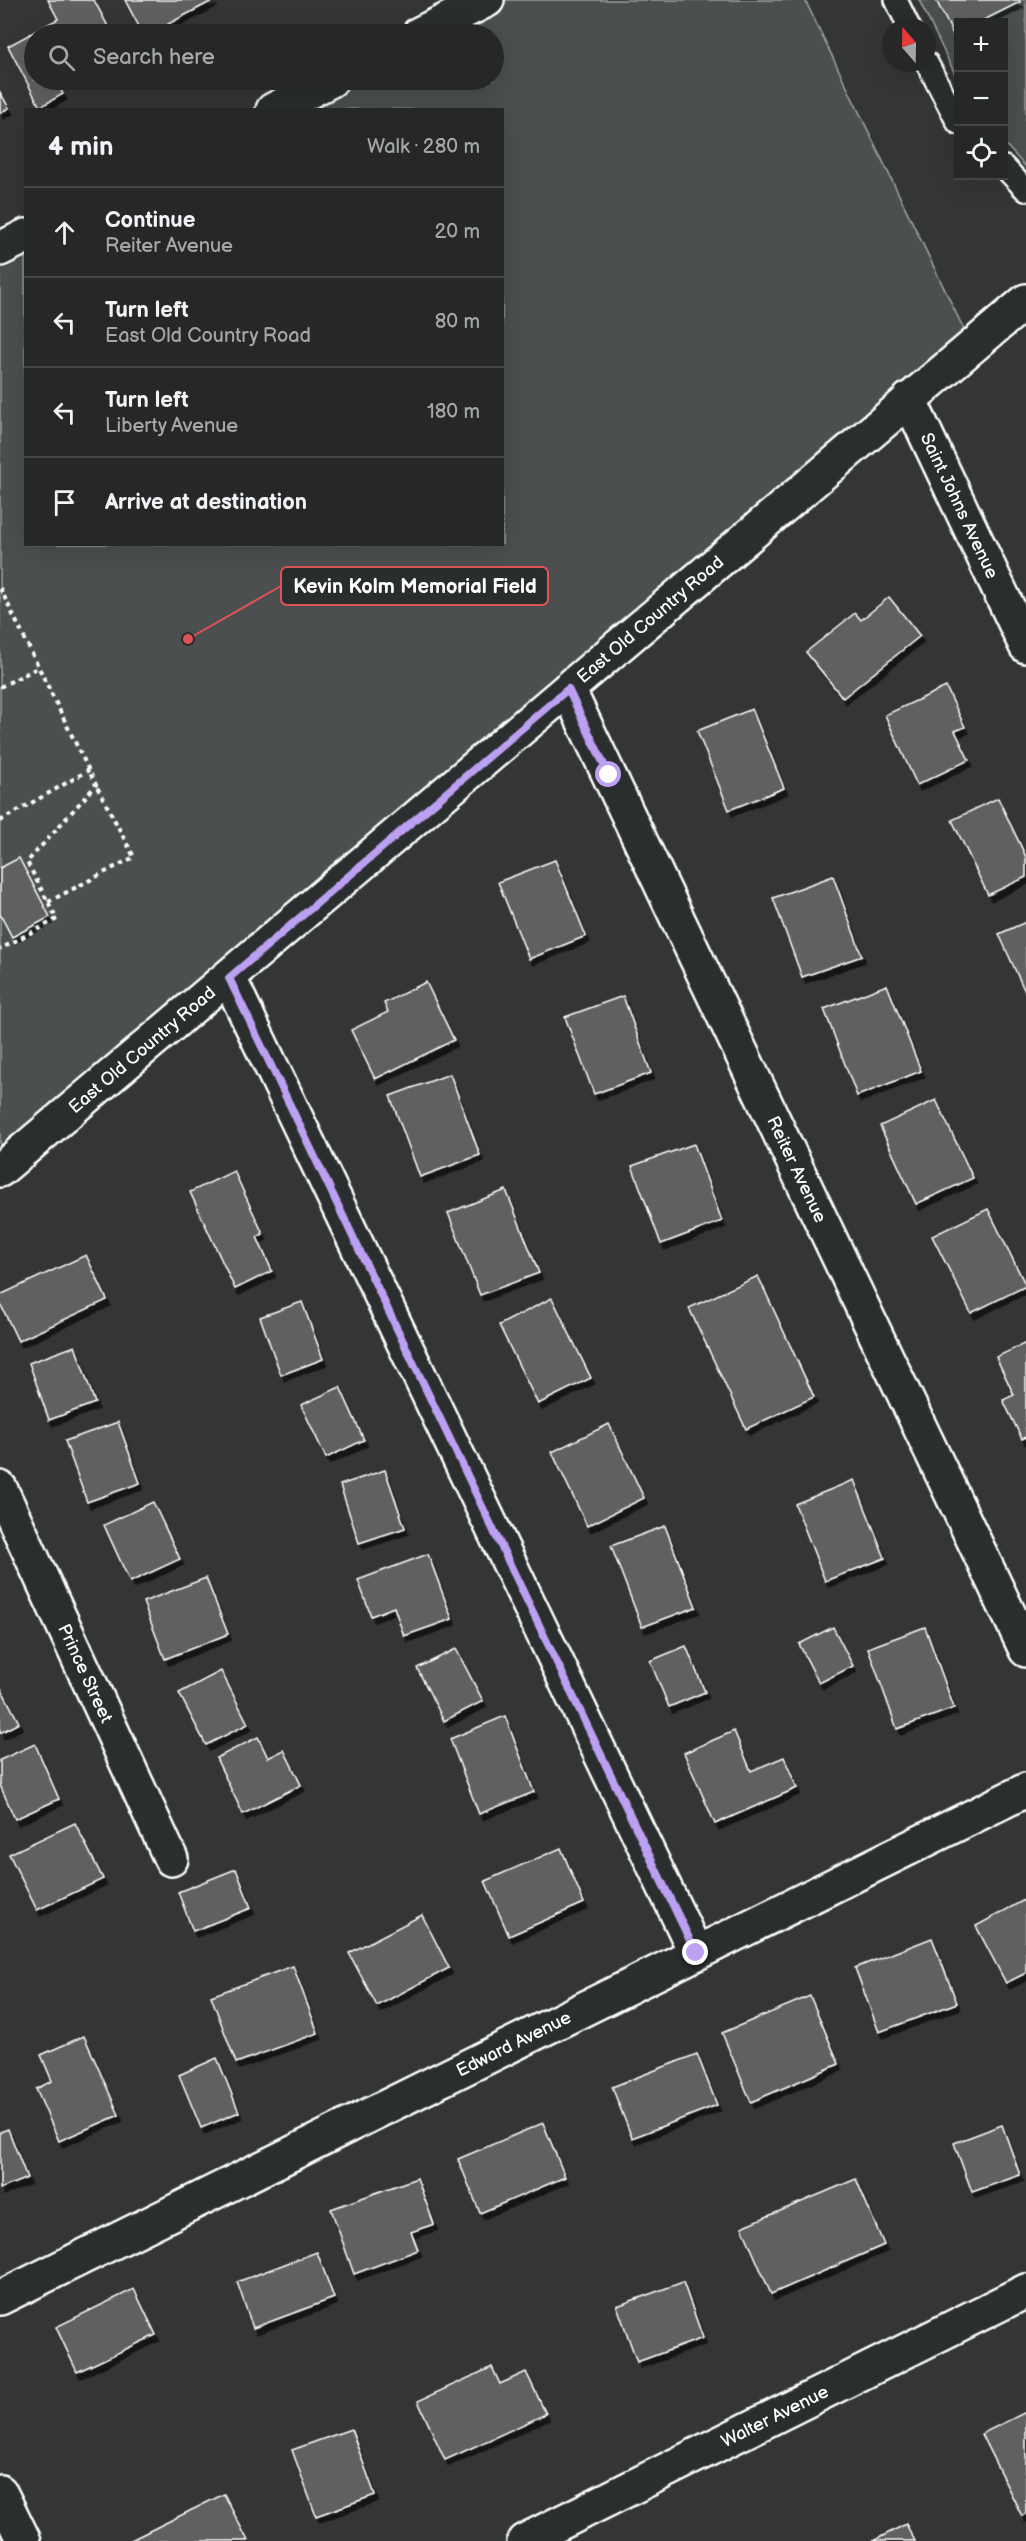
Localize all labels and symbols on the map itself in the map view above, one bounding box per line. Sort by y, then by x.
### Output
north arrow [882,18,936,72]
street label: Saint Johns Avenue [916,430,1003,582]
street label: East Old Country Road [573,552,728,688]
callout: Kevin Kolm Memorial Field [281,567,548,605]
text: Kevin Kolm Memorial Field [293,575,537,599]
route start [595,761,621,787]
street label: East Old Country Road [65,982,220,1118]
street label: Reiter Avenue [762,1113,831,1226]
street label: Prince Street [53,1621,117,1727]
route end [682,1939,708,1965]
street label: Edward Avenue [453,2007,575,2081]
street label: Walter Avenue [718,2381,832,2452]

